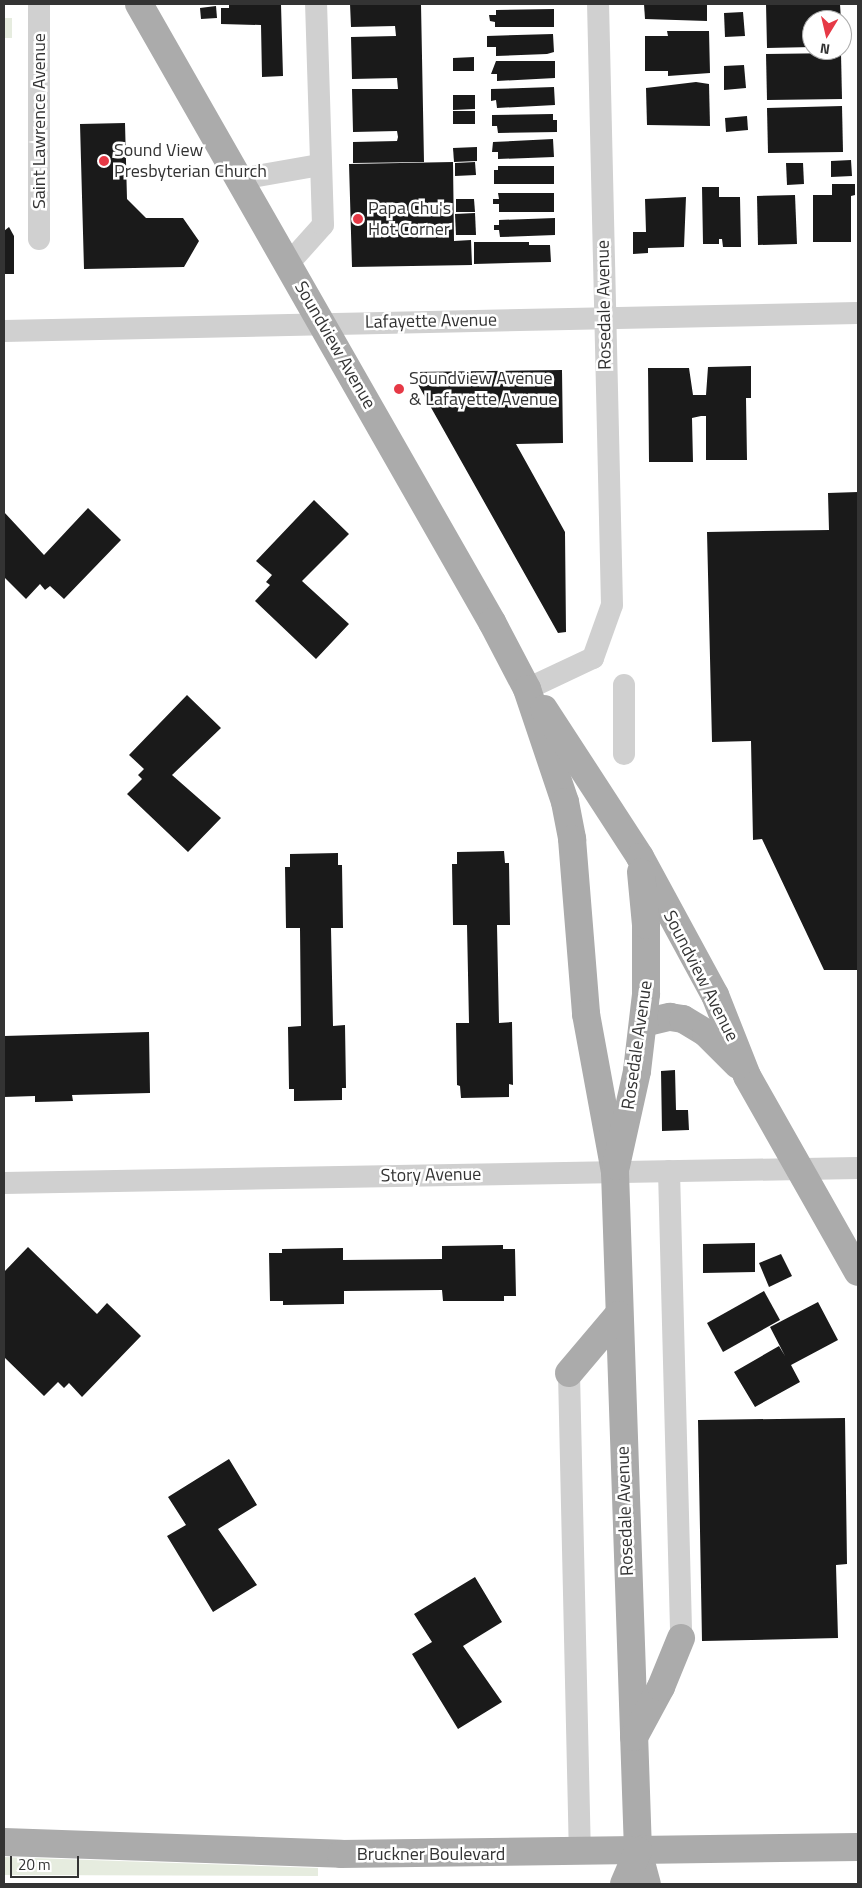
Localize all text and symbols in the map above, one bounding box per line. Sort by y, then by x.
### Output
north arrow [802,10,852,60]
street label: Saint Lawrence Avenue [28,33,50,209]
text: N [818,38,831,60]
place label: Sound View Presbyterian Church [114,140,267,182]
marker: Sound View Presbyterian Church [98,155,110,167]
place label: Papa Chu's Hot Corner [368,198,451,240]
marker: Papa Chu's Hot Corner [352,213,364,225]
street label: Rosedale Avenue [592,240,616,370]
street label: Soundview Avenue [290,277,380,413]
street label: Lafayette Avenue [365,309,497,333]
place label: Soundview Avenue & Lafayette Avenue [409,368,557,410]
marker: Soundview Avenue & Lafayette Avenue [393,383,405,395]
street label: Soundview Avenue [659,907,743,1045]
street label: Rosedale Avenue [617,979,657,1111]
street label: Story Avenue [381,1163,481,1187]
street label: Rosedale Avenue [612,1446,638,1576]
street label: Bruckner Boulevard [357,1843,505,1865]
scale bar [12,1846,81,1878]
text: 20 m [18,1853,51,1876]

